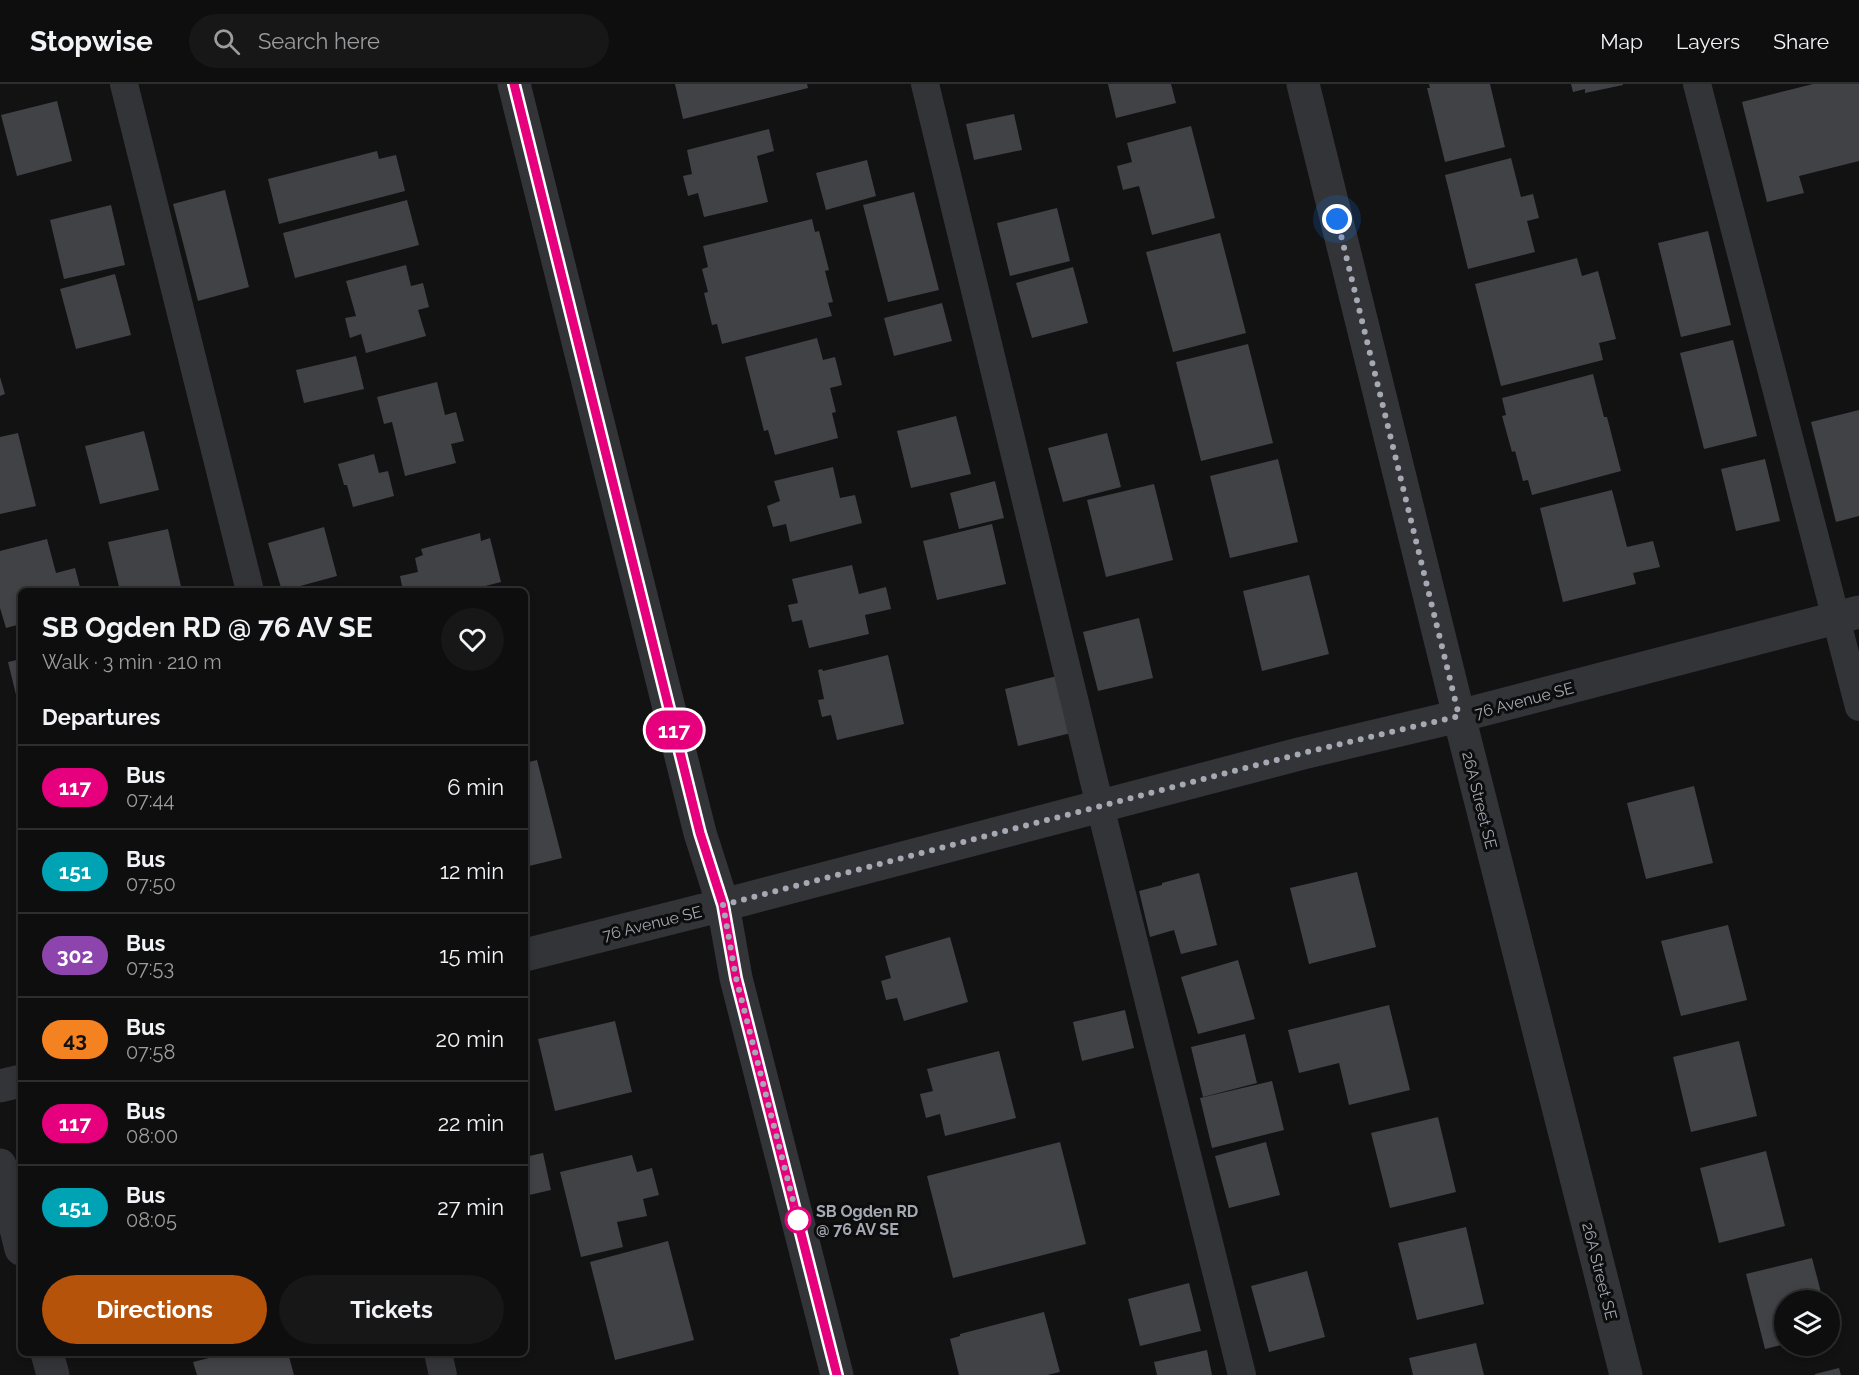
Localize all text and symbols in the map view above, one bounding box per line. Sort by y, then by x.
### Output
search box [189,14,609,68]
text: Stopwise [30,25,153,58]
icon: search [210,25,243,58]
text: Search here [258,28,380,54]
text: Map [1600,29,1643,54]
text: Layers [1676,29,1740,54]
text: Share [1773,29,1829,54]
your location [1322,204,1352,234]
button: heart [441,608,504,671]
text: SB Ogden RD @ 76 AV SE [42,611,373,644]
text: Walk · 3 min · 210 m [42,650,222,674]
street label: 76 Avenue SE [1473,678,1576,723]
text: Departures [42,704,160,730]
line badge: 117 [640,710,708,750]
text: 117 [658,718,690,743]
street label: 26A Street SE [1458,749,1501,851]
text: Bus [126,762,165,788]
text: 6 min [447,774,504,800]
text: 117 [59,775,91,800]
text: 07:44 [126,788,174,812]
text: Bus [126,846,165,872]
text: 12 min [440,858,504,884]
text: 151 [59,859,91,884]
text: 07:50 [126,872,176,896]
street label: 76 Avenue SE [601,902,704,945]
text: Bus [126,930,165,956]
text: 15 min [439,942,504,968]
text: 302 [57,943,93,968]
text: 07:53 [126,956,174,980]
text: Bus [126,1014,165,1040]
text: 20 min [436,1026,504,1052]
text: 43 [63,1027,87,1052]
text: 07:58 [126,1040,175,1064]
text: Bus [126,1098,165,1124]
text: 22 min [438,1110,504,1136]
text: 117 [59,1111,91,1136]
text: 08:00 [126,1124,178,1148]
text: Bus [126,1182,165,1208]
text: 27 min [437,1194,504,1220]
text: 151 [59,1195,91,1220]
place label: SB Ogden RD @ 76 AV SE [816,1202,918,1239]
marker: SB Ogden RD @ 76 AV SE [785,1207,811,1233]
text: 08:05 [126,1208,177,1232]
street label: 26A Street SE [1578,1220,1621,1322]
button: Directions [42,1275,267,1344]
button: Tickets [279,1275,504,1344]
map controls [1774,1290,1840,1356]
button: layers [1774,1290,1840,1356]

